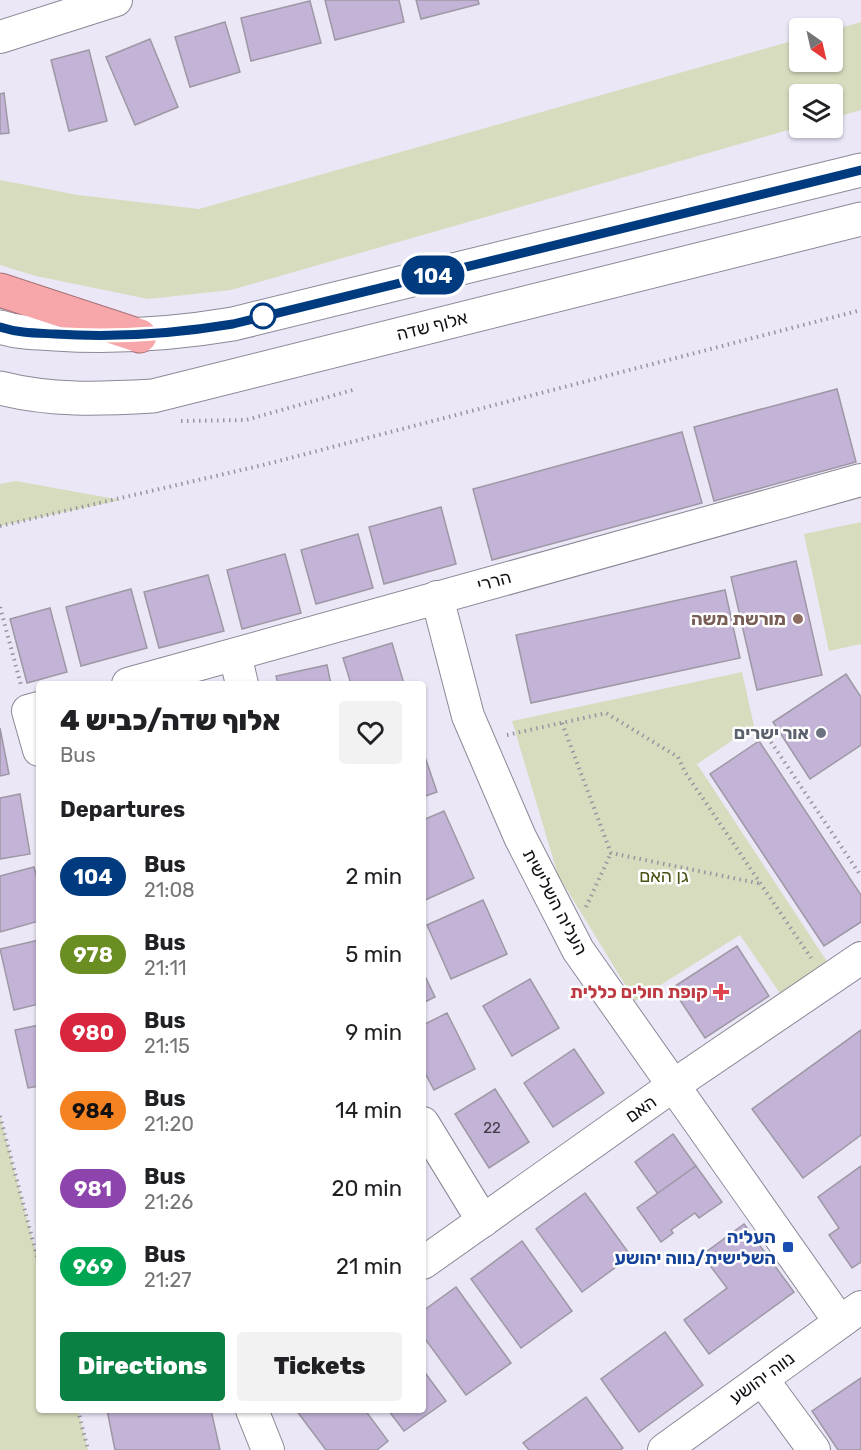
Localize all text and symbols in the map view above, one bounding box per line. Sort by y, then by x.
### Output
north arrow [789,18,843,72]
map controls [789,18,843,138]
button: layers [789,84,843,138]
line badge: 104 [398,256,468,294]
text: 104 [413,263,453,288]
unlabelled marker [250,303,276,329]
street label: אלוף שדה [394,307,470,345]
street label: הררי [475,566,513,596]
place label: מורשת משה [691,608,786,630]
marker: מורשת משה [791,612,805,626]
button: heart [339,701,402,764]
text: אלוף שדה/כביש 4 [60,704,281,737]
place label: אור ישרים [734,722,809,744]
marker: אור ישרים [814,726,828,740]
text: Bus [60,743,96,767]
text: Departures [60,796,185,823]
street label: העליה השלישית [518,845,592,959]
text: Bus [144,851,186,878]
text: 2 min [345,863,402,890]
text: 104 [73,864,113,889]
park label: גן האם [639,865,689,887]
text: 21:08 [144,878,195,902]
text: Bus [144,929,186,956]
text: 5 min [345,941,402,968]
text: 978 [73,942,113,967]
text: 21:11 [144,956,187,980]
place label: קופת חולים כללית [570,981,708,1003]
marker: קופת חולים כללית [712,983,730,1001]
text: Bus [144,1007,186,1034]
text: 9 min [345,1019,402,1046]
text: 980 [72,1020,114,1045]
text: 21:15 [144,1034,190,1058]
text: Bus [144,1085,186,1112]
street label: האם [621,1091,661,1127]
text: 14 min [335,1097,402,1124]
text: 984 [72,1098,114,1123]
text: 21:20 [144,1112,194,1136]
house number: 22 [483,1119,501,1137]
text: Bus [144,1163,186,1190]
text: 20 min [332,1175,402,1202]
text: 981 [74,1176,112,1201]
text: 21:26 [144,1190,193,1214]
place label: העליה השלישית/נווה יהושע [614,1226,776,1269]
marker: העליה השלישית/נווה יהושע [781,1240,795,1254]
text: Bus [144,1241,186,1268]
text: 21 min [336,1253,402,1280]
text: 969 [73,1254,113,1279]
text: 21:27 [144,1268,191,1292]
button: Directions [60,1332,225,1401]
button: Tickets [237,1332,402,1401]
street label: נווה יהושע [725,1347,799,1409]

